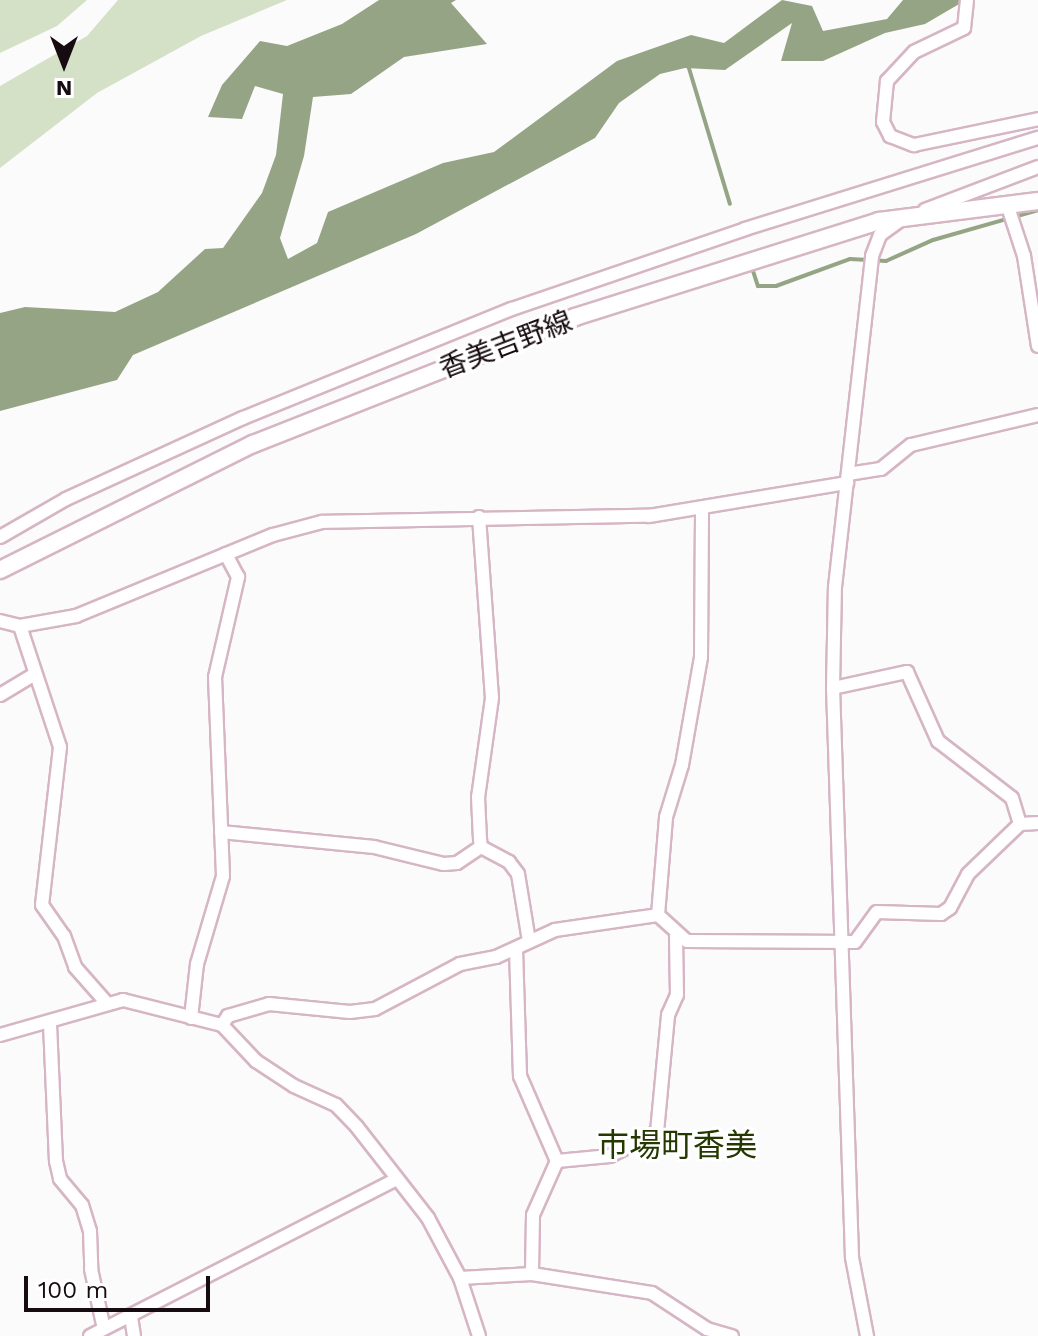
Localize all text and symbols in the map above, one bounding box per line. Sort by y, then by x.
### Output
north arrow [24,24,104,104]
text: N [56,76,72,101]
street label: 香美吉野線 [435,304,577,386]
district label: 市場町香美 [597,1126,757,1164]
scale bar [28,1260,214,1310]
text: 100 m [38,1276,108,1304]

